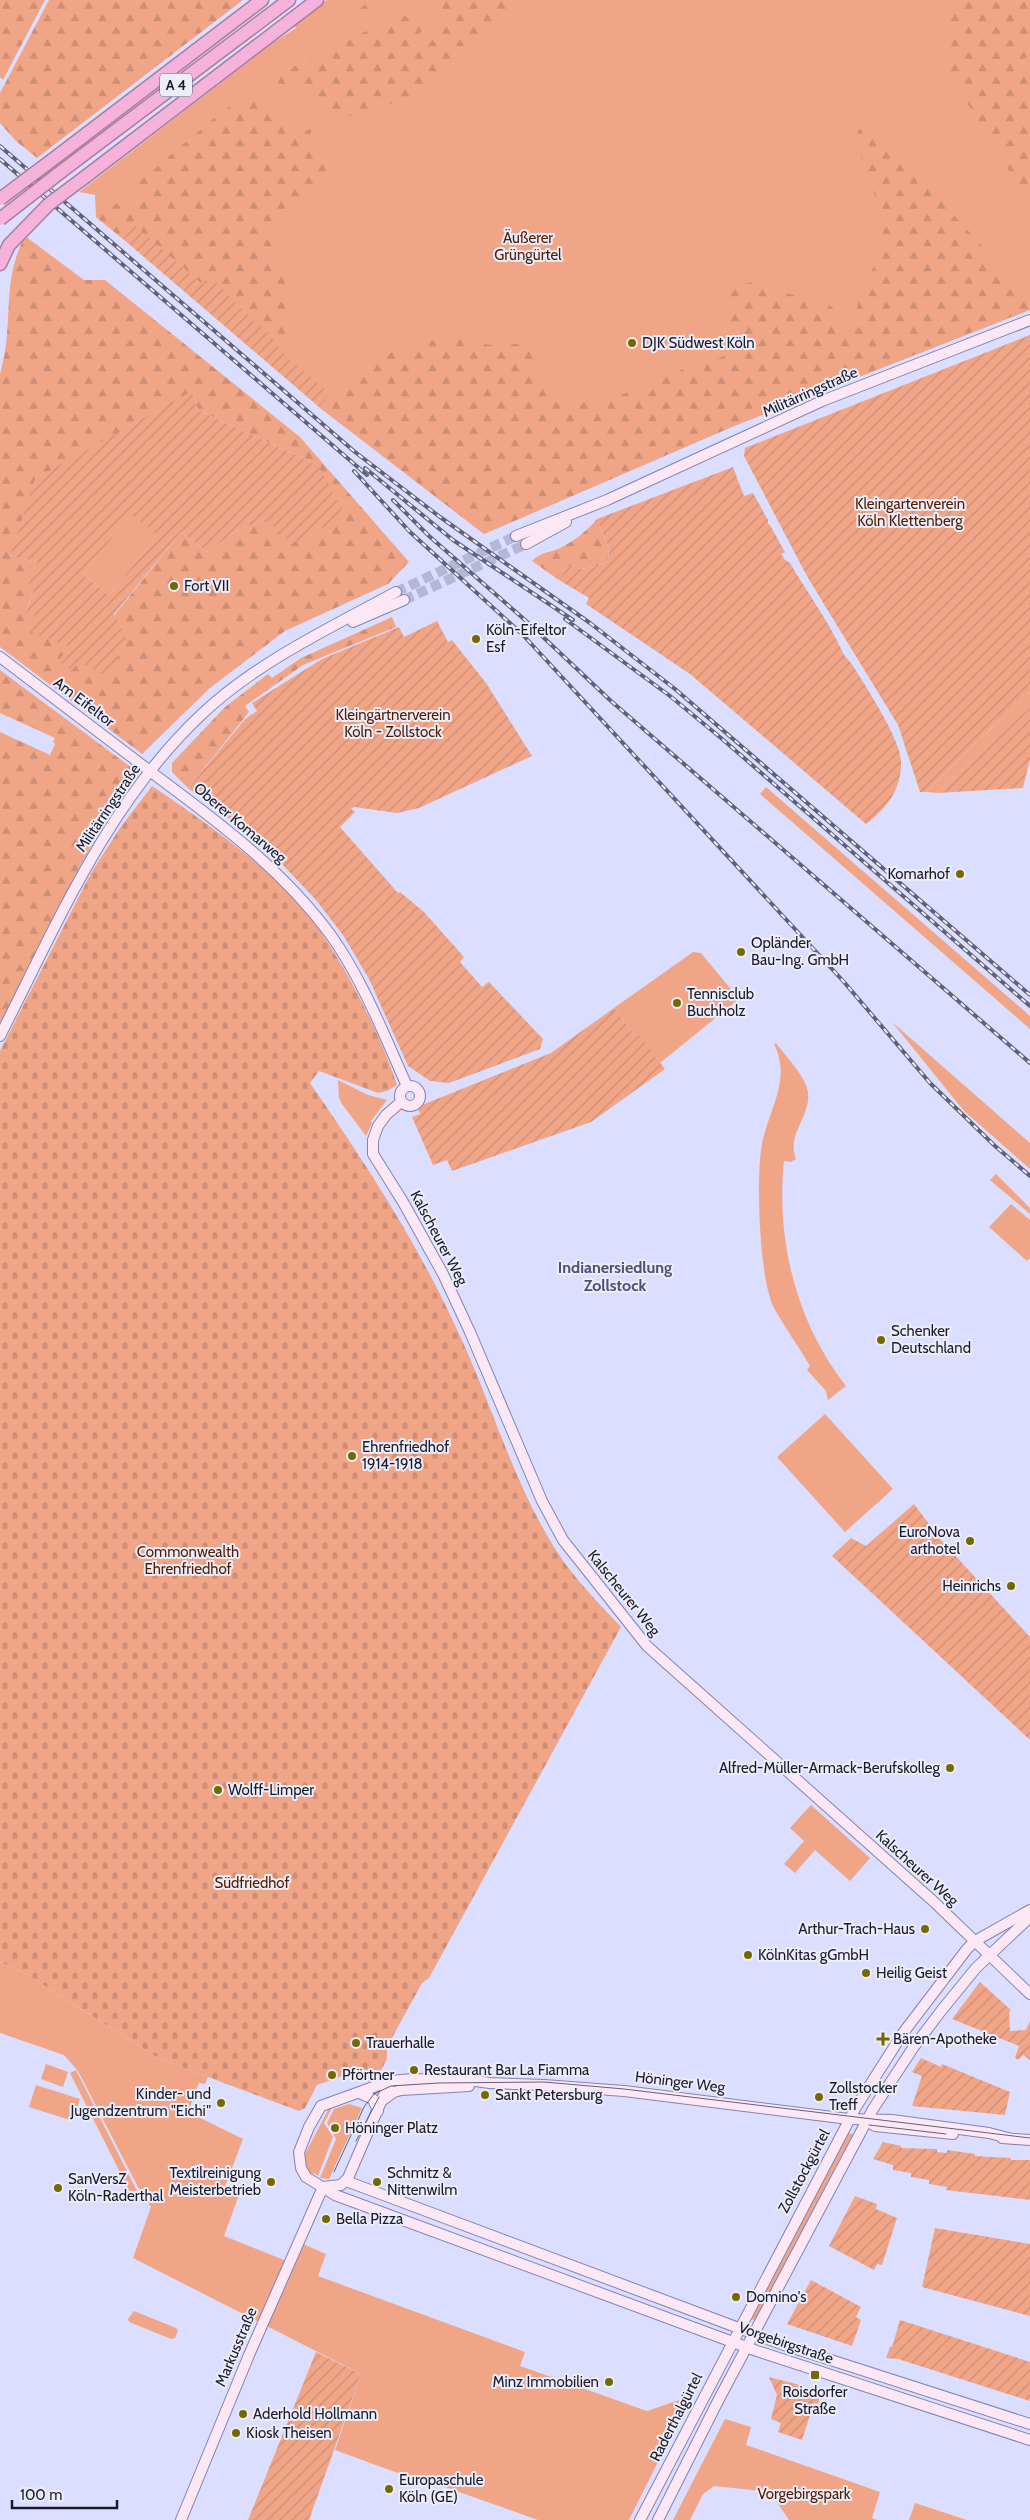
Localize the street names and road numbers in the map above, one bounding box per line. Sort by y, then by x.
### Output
road number: A 4 [160,74,192,96]
street label: Militärringstraße [760,363,861,421]
street label: Am Eifeltor [50,673,118,731]
street label: Militärringstraße [72,760,144,855]
street label: Oberer Komarweg [190,779,290,867]
street label: Kalscheurer Weg [406,1187,472,1289]
street label: Kalscheurer Weg [584,1547,664,1640]
street label: Kalscheurer Weg [872,1826,962,1910]
street label: Höninger Weg [634,2068,727,2097]
street label: Zollstockgürtel [774,2126,834,2216]
street label: Markusstraße [211,2304,261,2389]
street label: Vorgebirgstraße [736,2318,836,2368]
street label: Raderthalgürtel [646,2369,706,2464]

